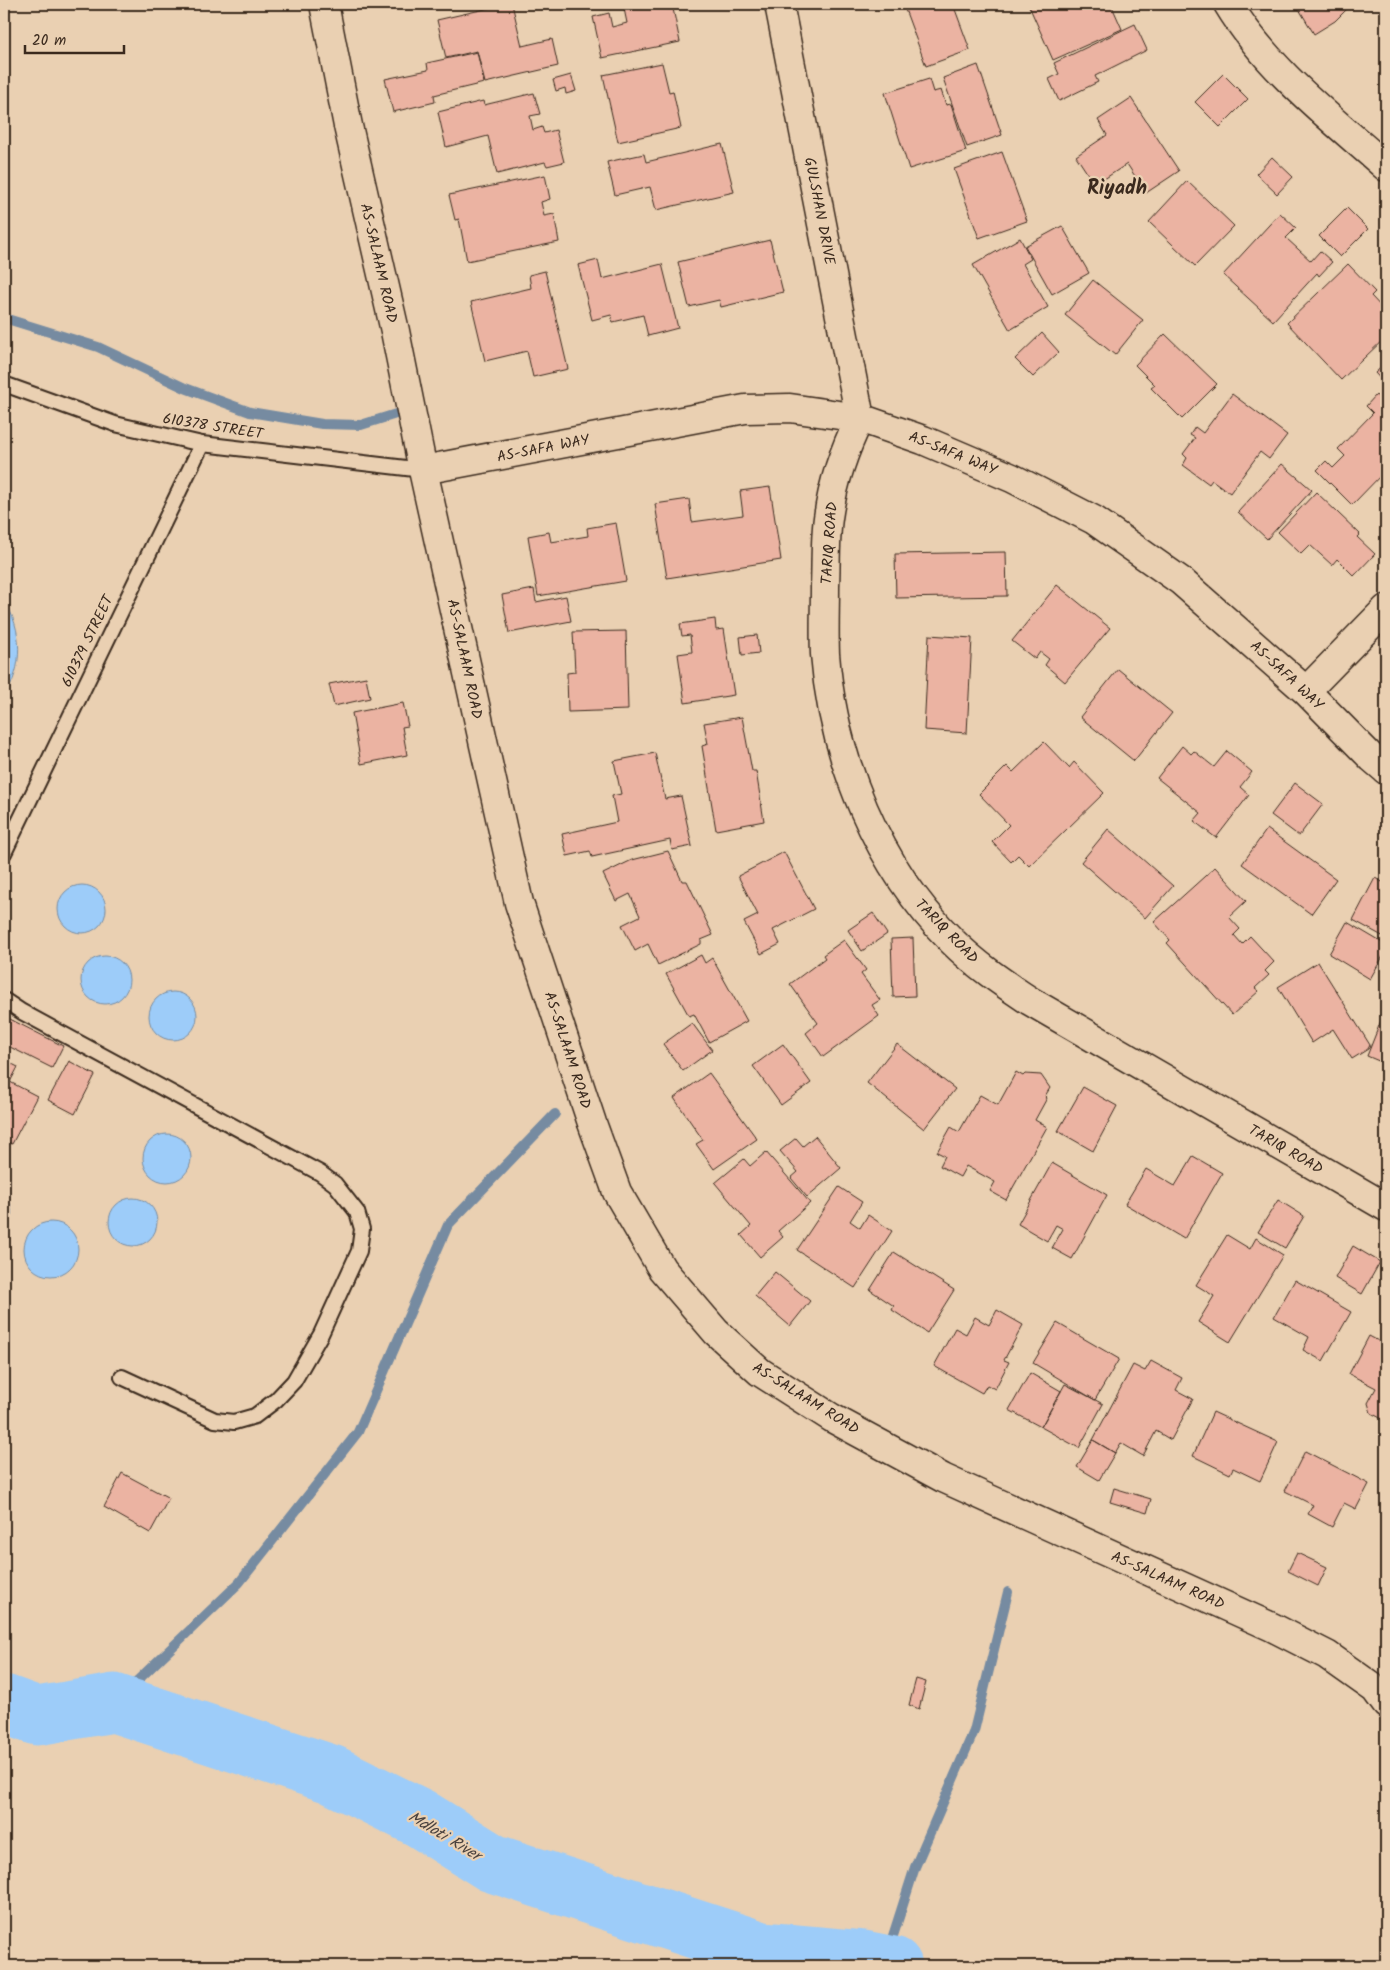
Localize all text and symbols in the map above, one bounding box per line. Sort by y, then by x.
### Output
scale bar [25,22,124,54]
text: 20 m [32,29,66,53]
street label: GULSHAN DRIVE [797,155,841,268]
district label: Riyadh [1087,173,1147,205]
street label: AS-SALAAM ROAD [353,201,404,326]
street label: 610378 STREET [161,407,267,447]
street label: AS-SAFA WAY [905,425,1002,483]
street label: AS-SAFA WAY [495,428,593,470]
street label: TARIQ ROAD [815,501,845,585]
street label: 610379 STREET [55,590,121,692]
street label: AS-SALAAM ROAD [440,597,489,722]
street label: AS-SAFA WAY [1244,635,1330,717]
street label: TARIQ ROAD [909,894,984,970]
street label: AS-SALAAM ROAD [537,989,597,1112]
street label: TARIQ ROAD [1244,1119,1328,1181]
street label: AS-SALAAM ROAD [747,1356,864,1442]
street label: AS-SALAAM ROAD [1107,1545,1229,1617]
water label: Mdloti River [403,1805,488,1870]

